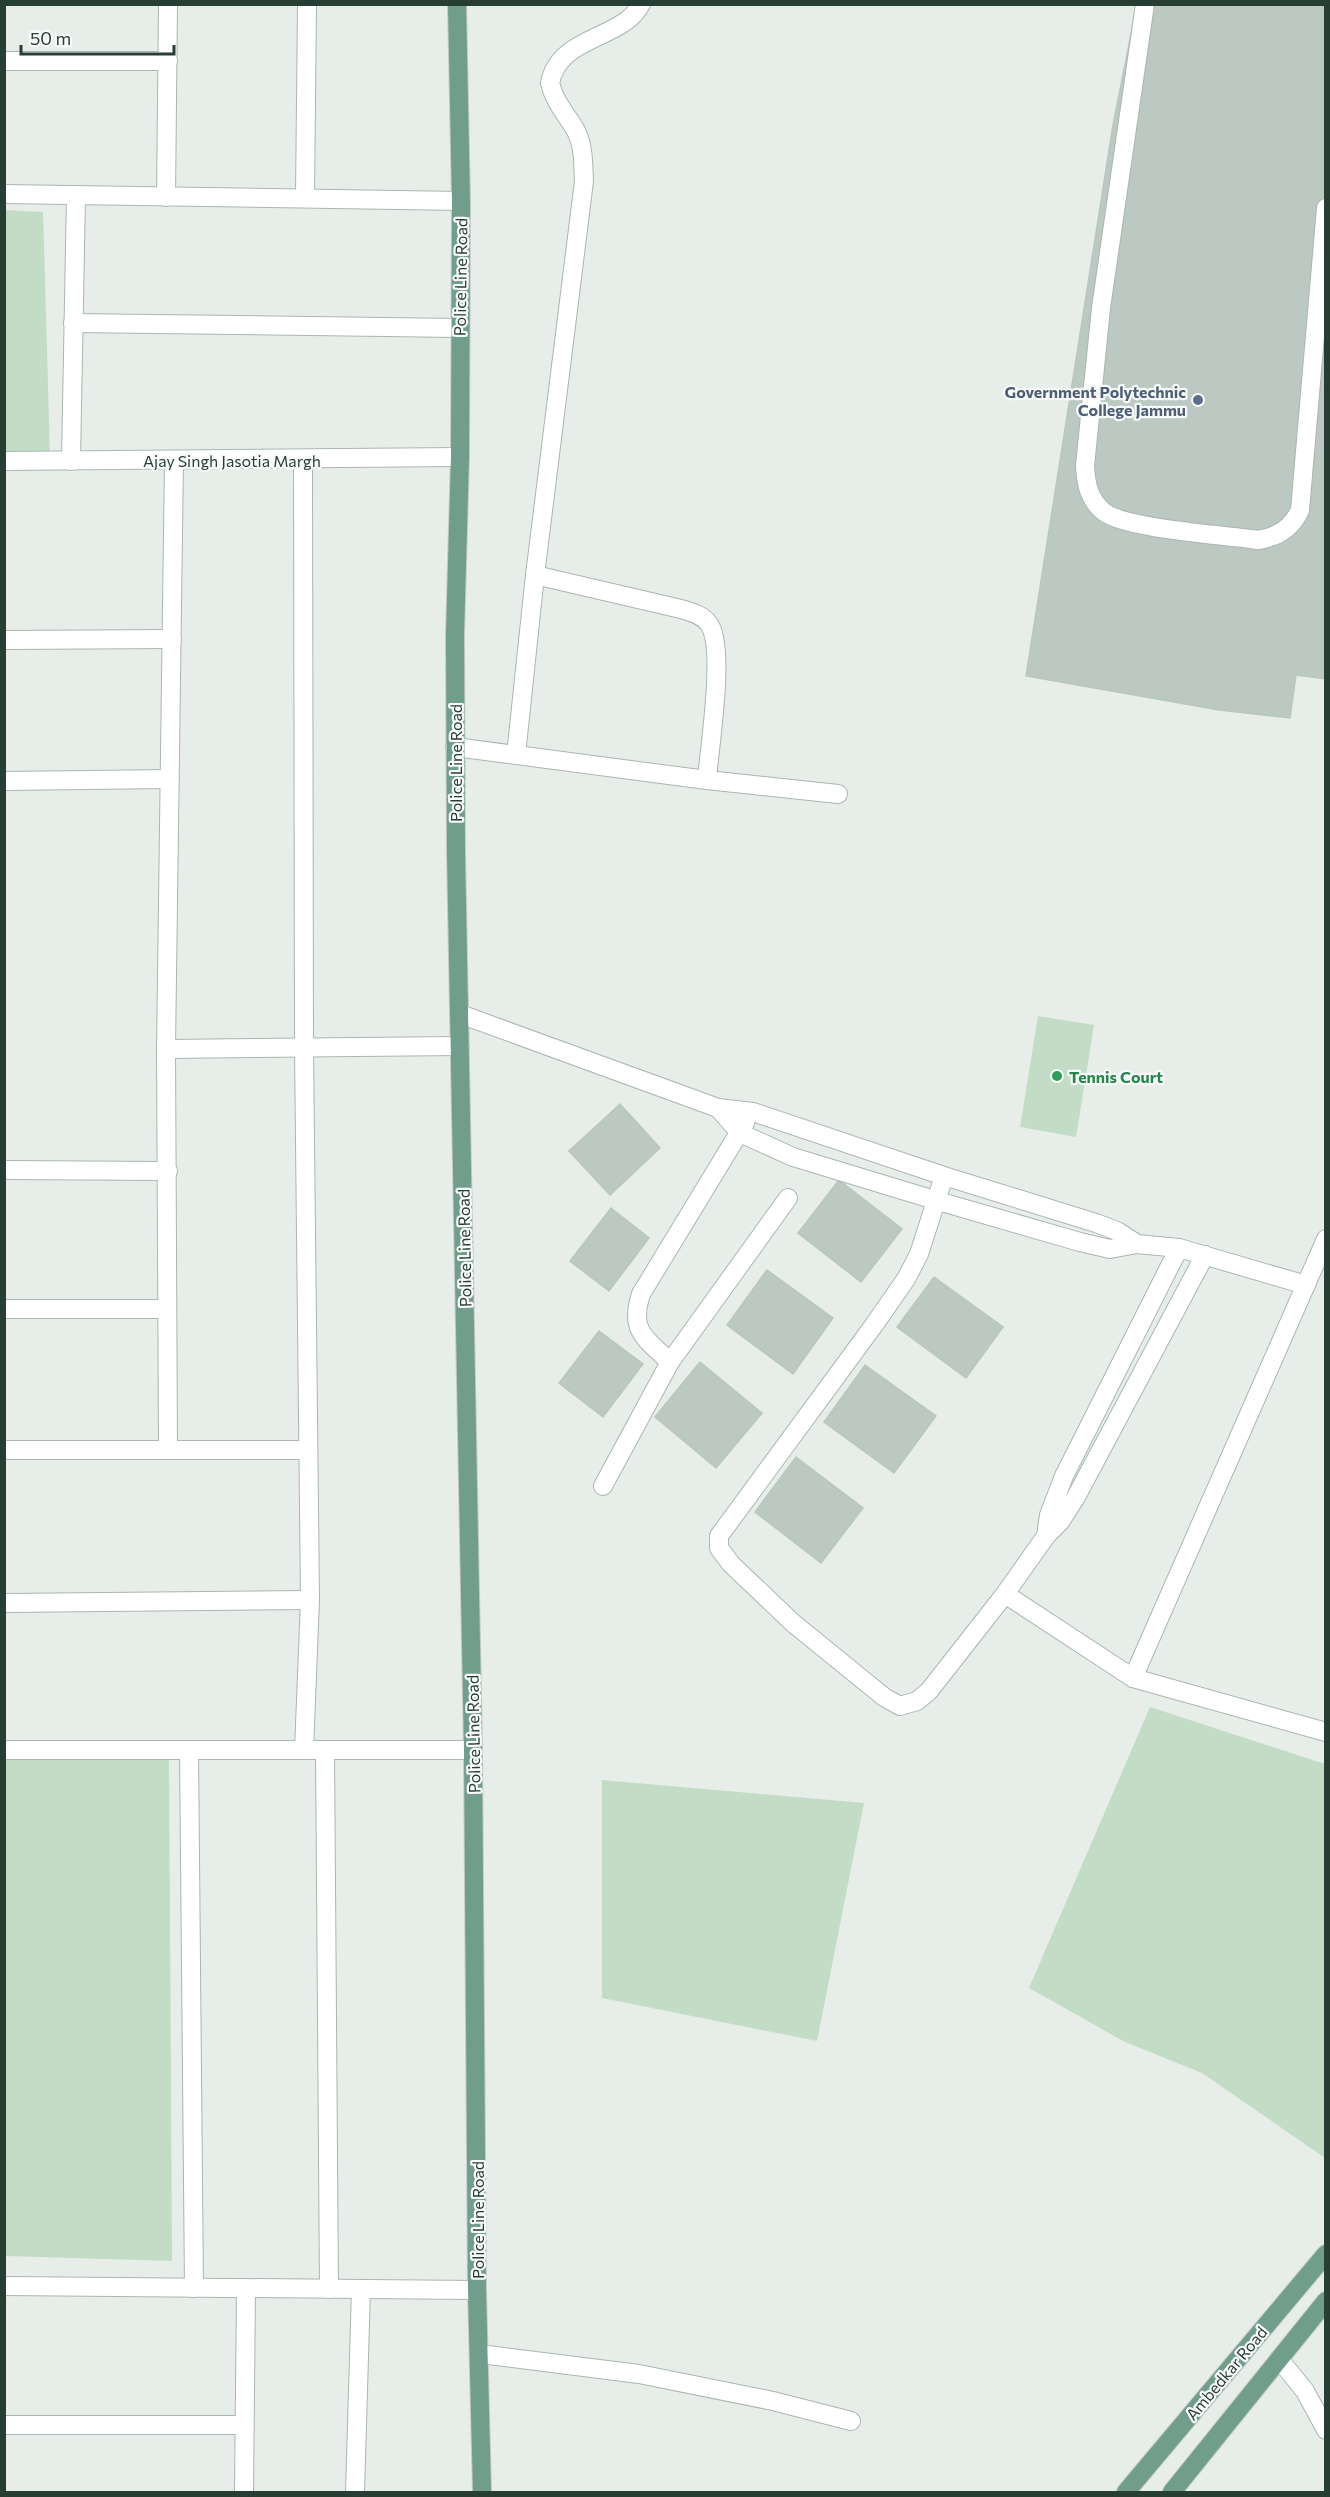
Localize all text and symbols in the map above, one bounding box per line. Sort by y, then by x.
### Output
scale bar [21,18,174,56]
text: 50 m [30,27,71,49]
street label: Police Line Road [449,218,471,336]
place label: Government Polytechnic College Jammu [1005,382,1186,419]
marker: Government Polytechnic College Jammu [1191,393,1205,407]
street label: Ajay Singh Jasotia Margh [143,451,321,470]
street label: Police Line Road [446,704,465,822]
place label: Tennis Court [1069,1067,1163,1086]
marker: Tennis Court [1050,1069,1064,1083]
street label: Police Line Road [453,1189,475,1307]
street label: Police Line Road [462,1675,484,1793]
street label: Police Line Road [468,2161,487,2279]
street label: Ambedkar Road [1181,2322,1271,2424]

